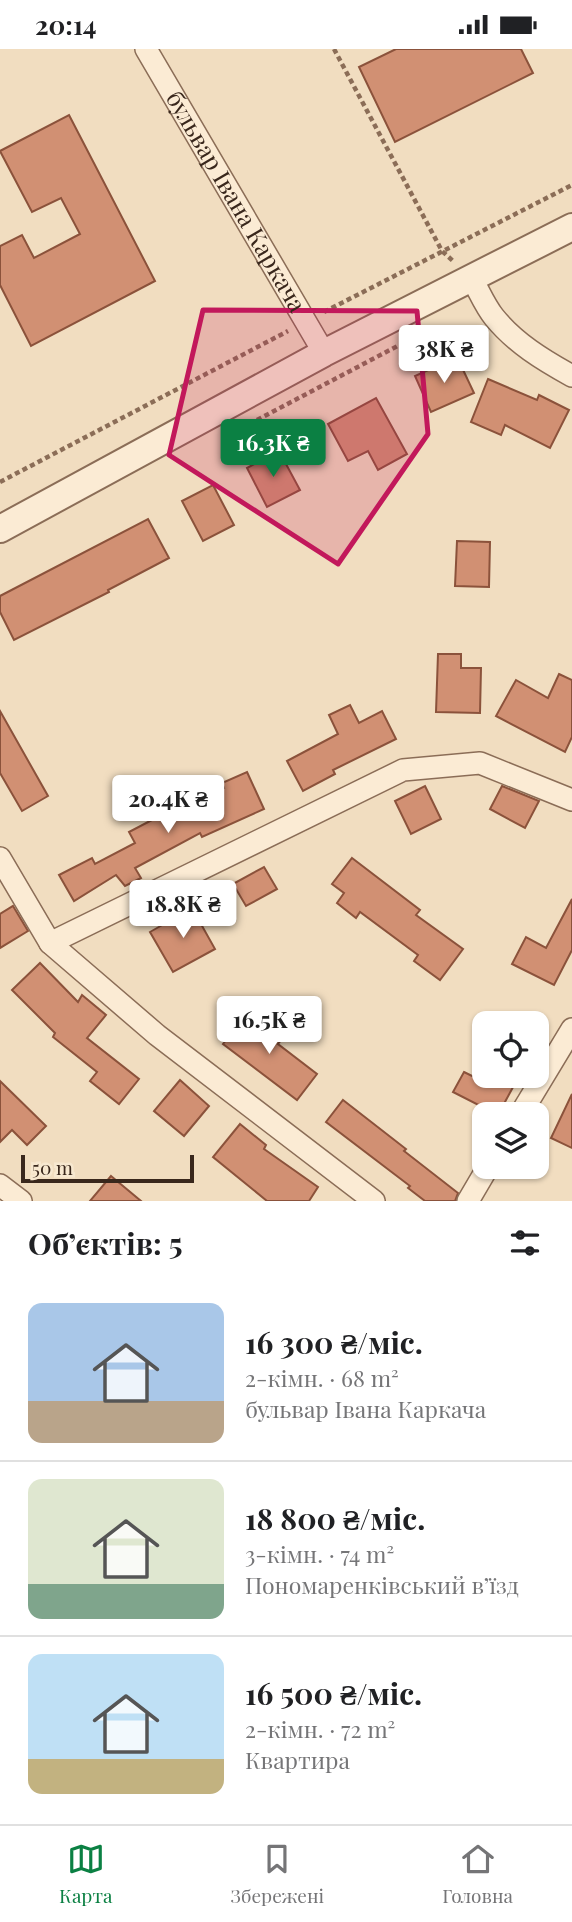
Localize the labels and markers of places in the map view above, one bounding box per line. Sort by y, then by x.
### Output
pin: 38K ₴ [395,325,493,385]
pin: 16.3K ₴ [208,419,338,479]
pin: 20.4K ₴ [103,775,233,835]
pin: 18.8K ₴ [118,881,248,940]
pin: 16.5K ₴ [204,997,334,1056]

